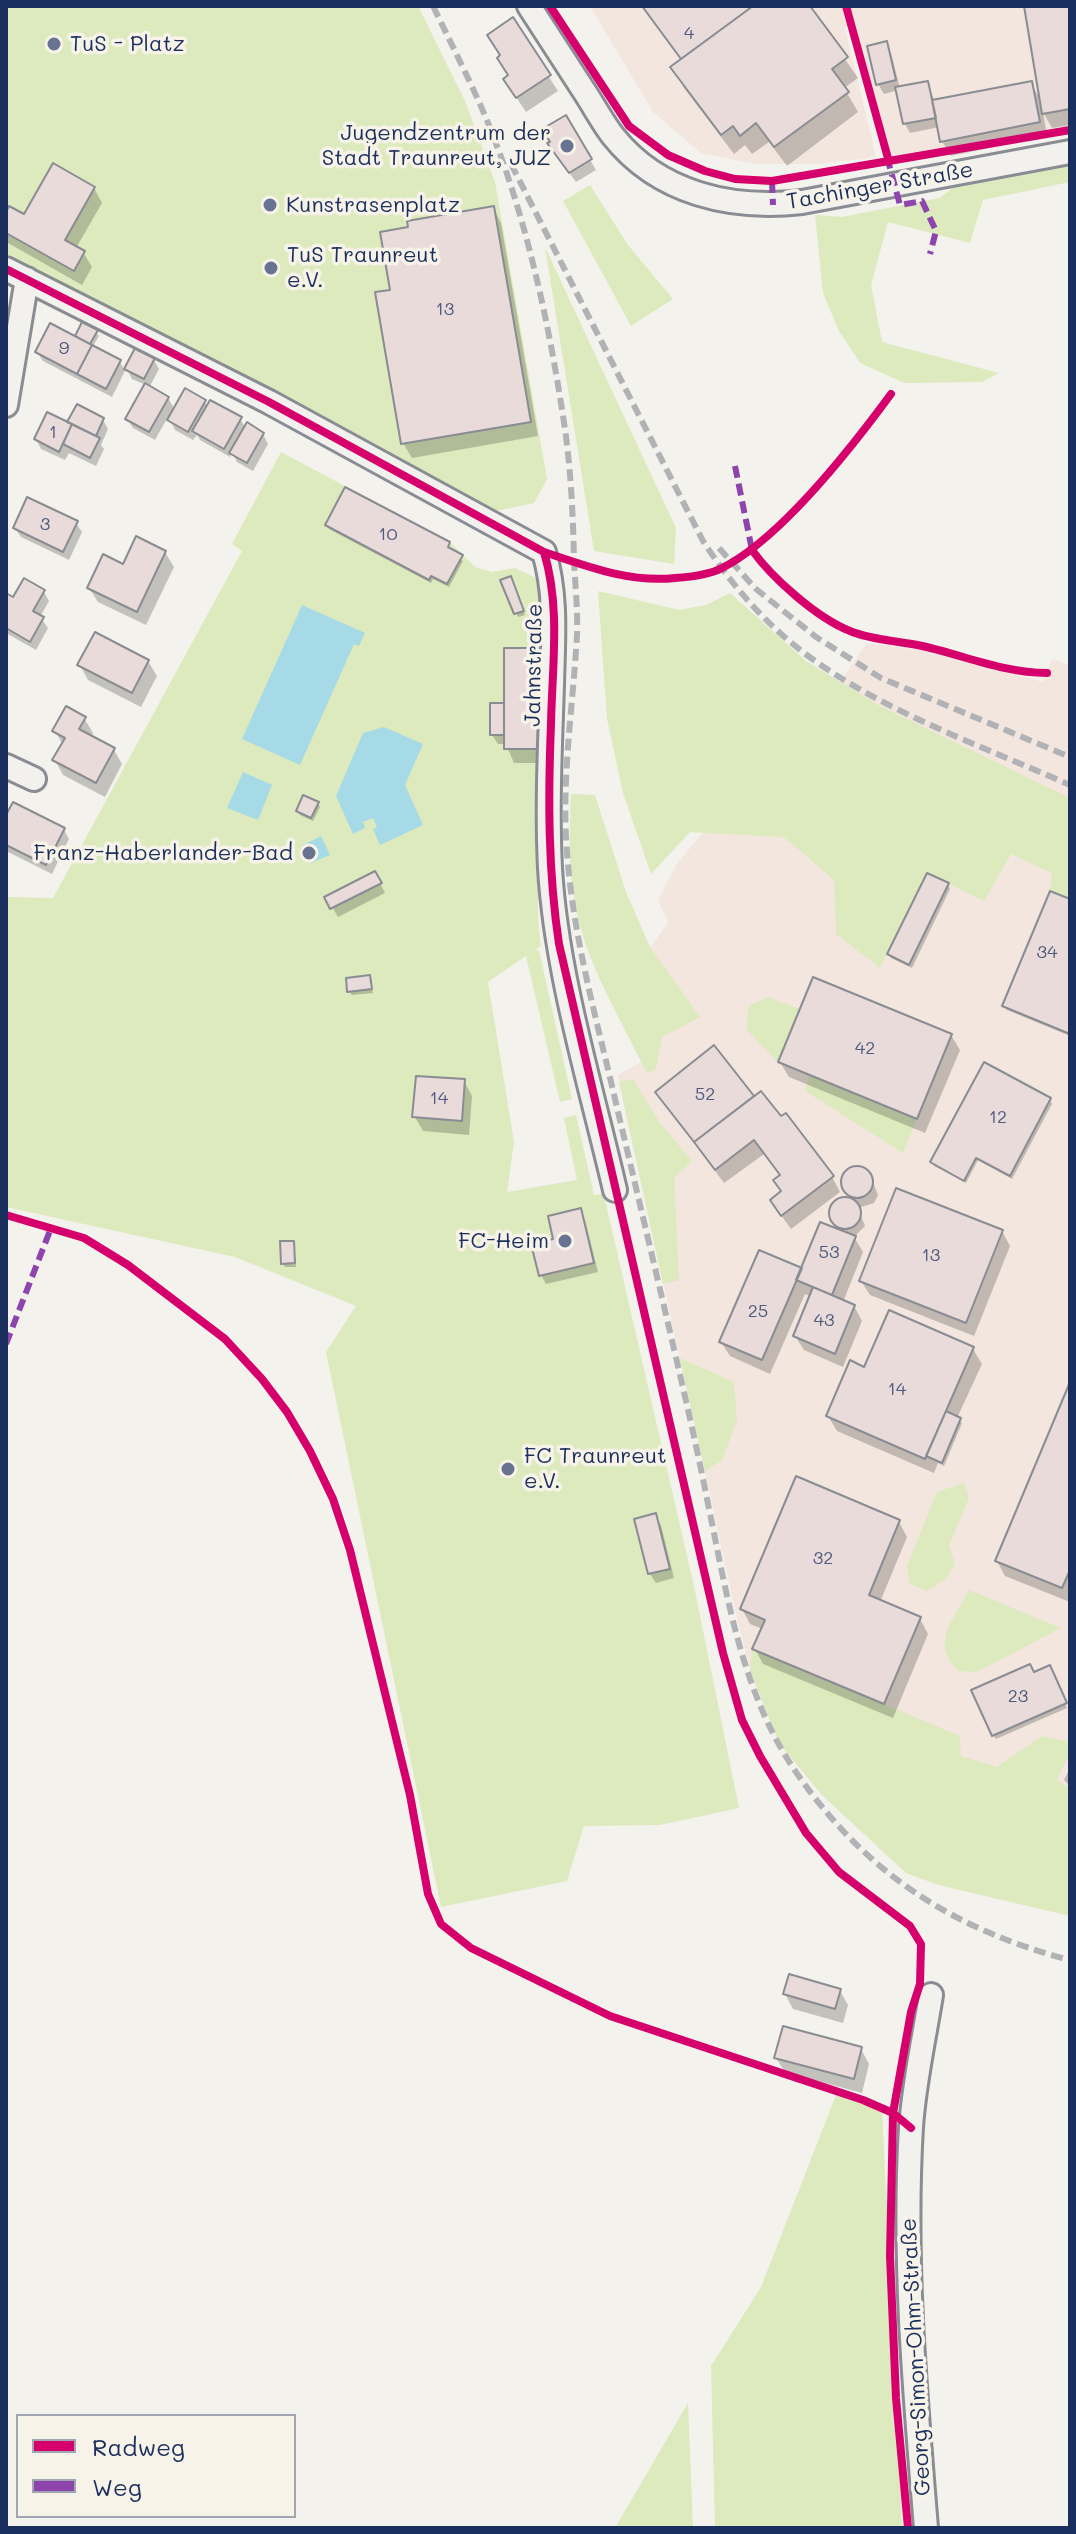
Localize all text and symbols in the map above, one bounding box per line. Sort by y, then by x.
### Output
house number: 4 [684,22,694,44]
place label: TuS - Platz [70,31,185,57]
marker: TuS - Platz [45,35,63,53]
place label: Jugendzentrum der Stadt Traunreut, JUZ [322,120,551,172]
marker: Jugendzentrum der Stadt Traunreut, JUZ [558,137,576,155]
street label: Tachinger Straße [785,157,975,215]
place label: Kunstrasenplatz [286,192,460,218]
marker: Kunstrasenplatz [261,196,279,214]
place label: TuS Traunreut e.V. [287,242,438,294]
marker: TuS Traunreut e.V. [262,259,280,277]
house number: 13 [436,298,454,320]
house number: 9 [59,337,69,359]
house number: 1 [49,421,57,443]
house number: 3 [40,513,50,535]
house number: 10 [378,523,398,545]
street label: Jahnstraße [520,603,548,727]
place label: Franz-Haberlander-Bad [34,840,293,866]
marker: Franz-Haberlander-Bad [300,844,318,862]
house number: 34 [1036,941,1058,963]
house number: 42 [855,1037,875,1059]
house number: 52 [695,1083,715,1105]
house number: 14 [430,1087,448,1109]
house number: 12 [989,1106,1007,1128]
place label: FC-Heim [458,1228,549,1254]
marker: FC-Heim [556,1232,574,1250]
house number: 53 [818,1241,840,1263]
house number: 13 [922,1244,940,1266]
house number: 25 [748,1300,768,1322]
house number: 43 [813,1309,835,1331]
house number: 14 [888,1378,906,1400]
place label: FC Traunreut e.V. [524,1443,667,1494]
marker: FC Traunreut e.V. [499,1460,517,1478]
house number: 32 [813,1547,833,1569]
house number: 23 [1008,1685,1028,1707]
street label: Georg-Simon-Ohm-Straße [896,2217,936,2497]
legend [16,2414,296,2518]
text: Radweg [92,2431,185,2462]
text: Weg [92,2471,142,2502]

